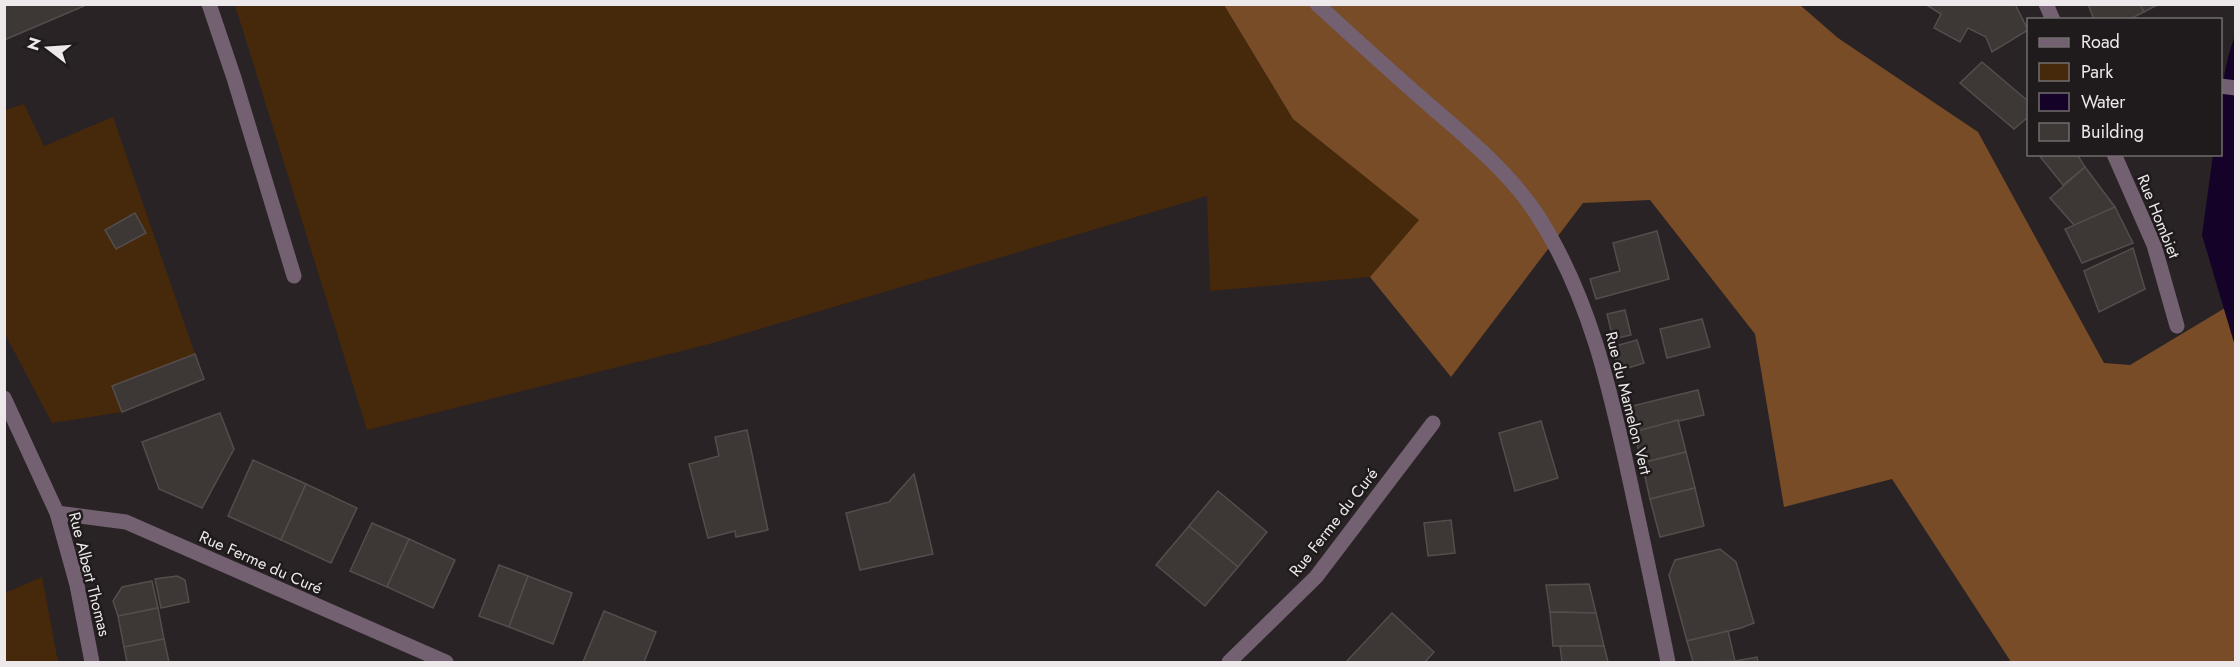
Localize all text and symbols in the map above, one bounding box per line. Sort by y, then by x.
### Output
north arrow [18,18,78,78]
legend [2027,18,2222,156]
text: Road [2081,29,2120,55]
text: N [21,34,47,53]
text: Park [2081,59,2113,85]
text: Water [2081,89,2126,115]
text: Building [2081,119,2144,145]
street label: Rue Hombiet [2131,171,2186,262]
street label: Rue du Mamelon Vert [1600,329,1657,477]
street label: Rue Ferme du Curé [1284,463,1383,582]
street label: Rue Albert Thomas [63,510,116,639]
street label: Rue Ferme du Curé [196,525,326,600]

